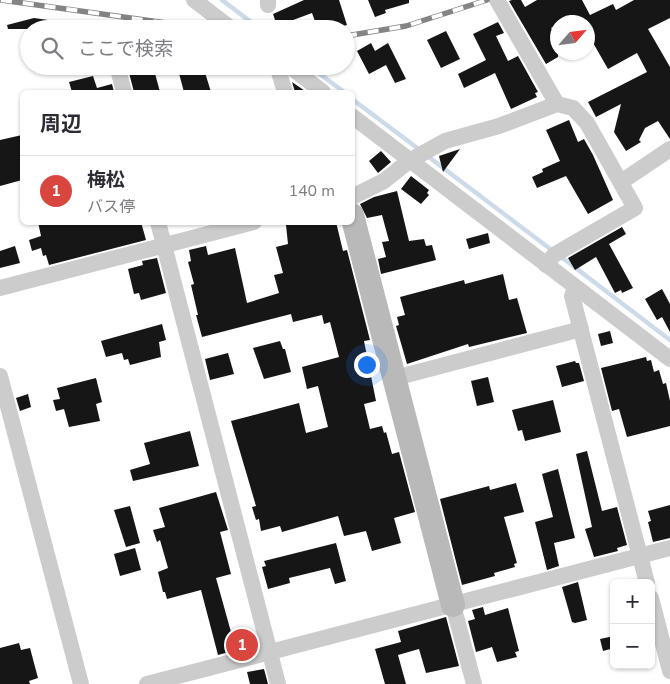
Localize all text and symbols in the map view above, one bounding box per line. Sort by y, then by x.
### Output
north arrow [550,15,595,60]
search box [20,20,355,75]
icon: search [38,34,66,62]
text: ここで検索 [78,36,173,62]
text: 周辺 [40,110,82,138]
text: 梅松 [87,167,125,193]
text: 1 [51,180,61,202]
text: 140 m [288,180,335,202]
text: バス停 [87,196,135,218]
your location [354,352,380,378]
map controls [610,579,655,669]
button: + [610,579,655,624]
button: − [610,624,655,669]
pin: 1 [226,626,258,664]

